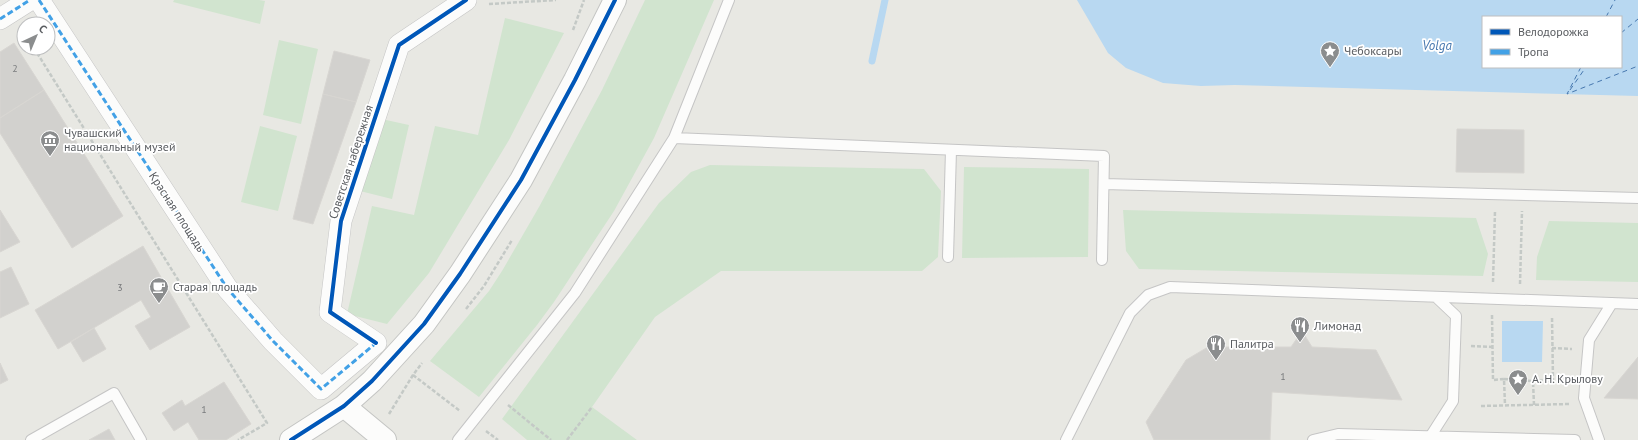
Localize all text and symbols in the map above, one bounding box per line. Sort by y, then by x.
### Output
north arrow [16,16,56,56]
legend [1482,16,1622,68]
text: С [36,22,50,36]
text: Велодорожка [1518,24,1589,39]
water label: Volga [1422,37,1452,54]
place icon: Чебоксары [1319,40,1341,68]
place label: Чебоксары [1344,43,1402,58]
text: Тропа [1518,44,1549,59]
house number: 2 [12,62,18,75]
street label: Советская набережная [325,103,376,221]
place label: Чувашский национальный музей [64,125,175,154]
museum icon: Чувашский национальный музей [39,129,61,157]
street label: Красная площадь [146,169,209,255]
cafe icon: Старая площадь [148,276,170,304]
place label: Старая площадь [173,279,258,294]
house number: 3 [117,281,123,294]
restaurant icon: Лимонад [1289,315,1311,343]
place label: Лимонад [1313,318,1362,333]
restaurant icon: Палитра [1205,333,1227,361]
place label: Палитра [1230,336,1274,351]
place icon: А. Н. Крылову [1507,368,1529,396]
house number: 1 [1280,370,1286,383]
place label: А. Н. Крылову [1532,371,1603,386]
house number: 1 [201,403,207,416]

